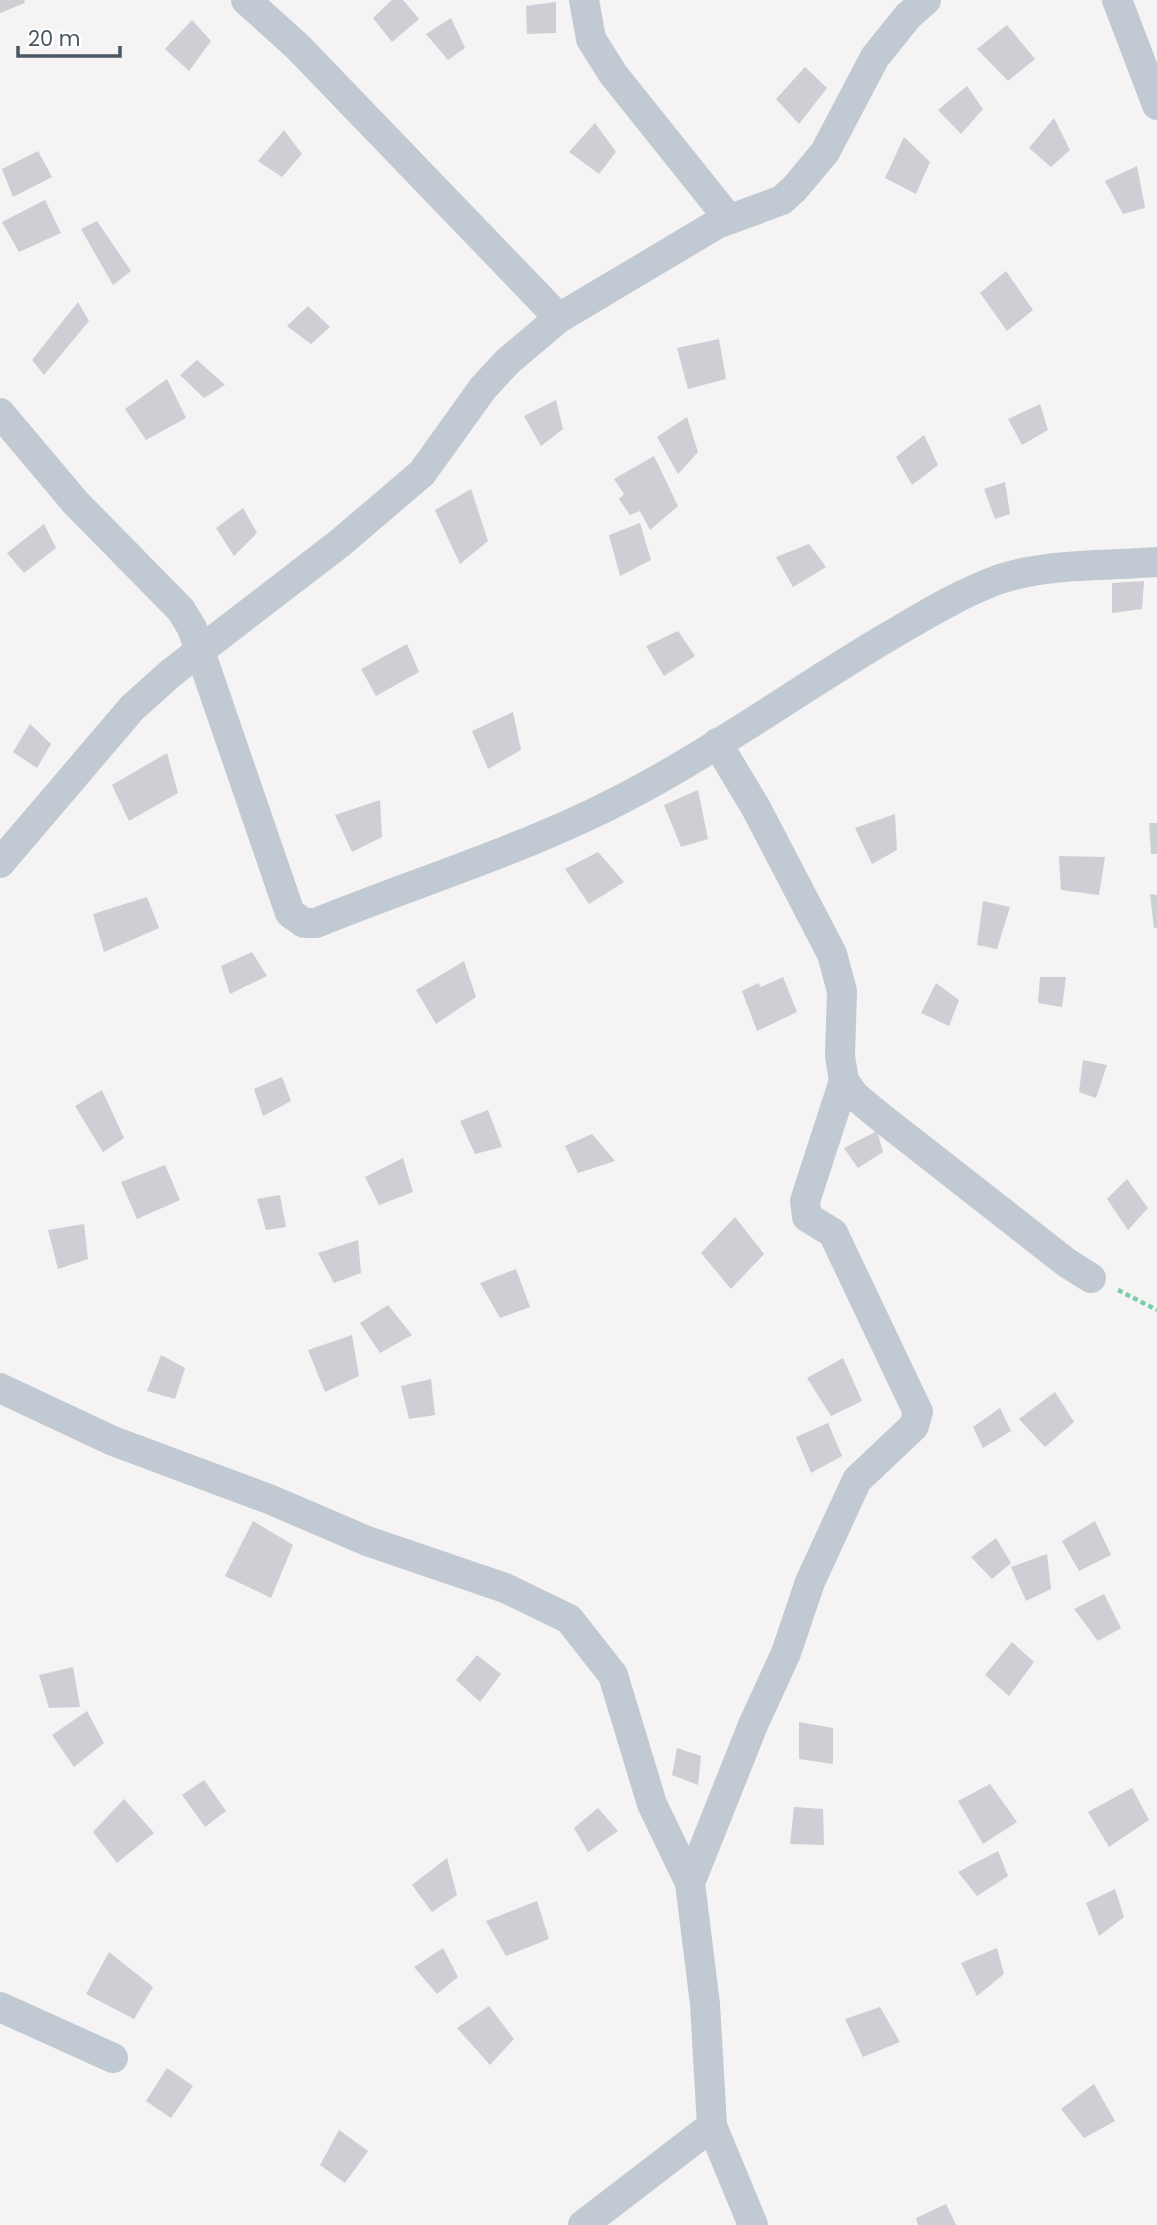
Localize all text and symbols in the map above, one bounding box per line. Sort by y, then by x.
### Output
scale bar [18,14,119,58]
text: 20 m [28,24,81,53]

